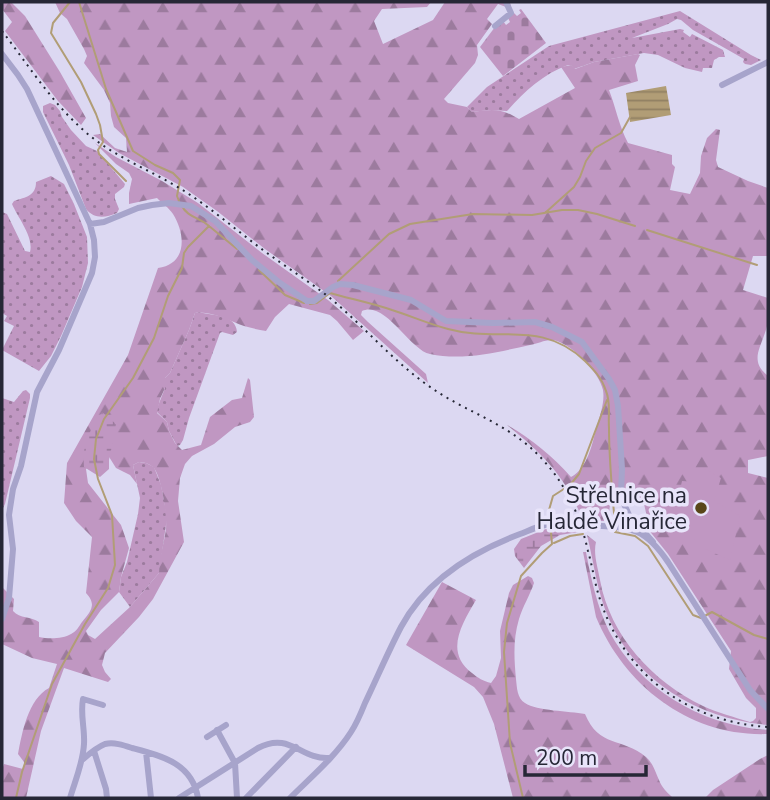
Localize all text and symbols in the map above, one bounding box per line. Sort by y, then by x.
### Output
place label: Střelnice na Haldě Vinařice [536,480,687,537]
marker: Střelnice na Haldě Vinařice [693,500,709,516]
scale bar [525,734,646,778]
text: 200 m [536,744,597,772]

